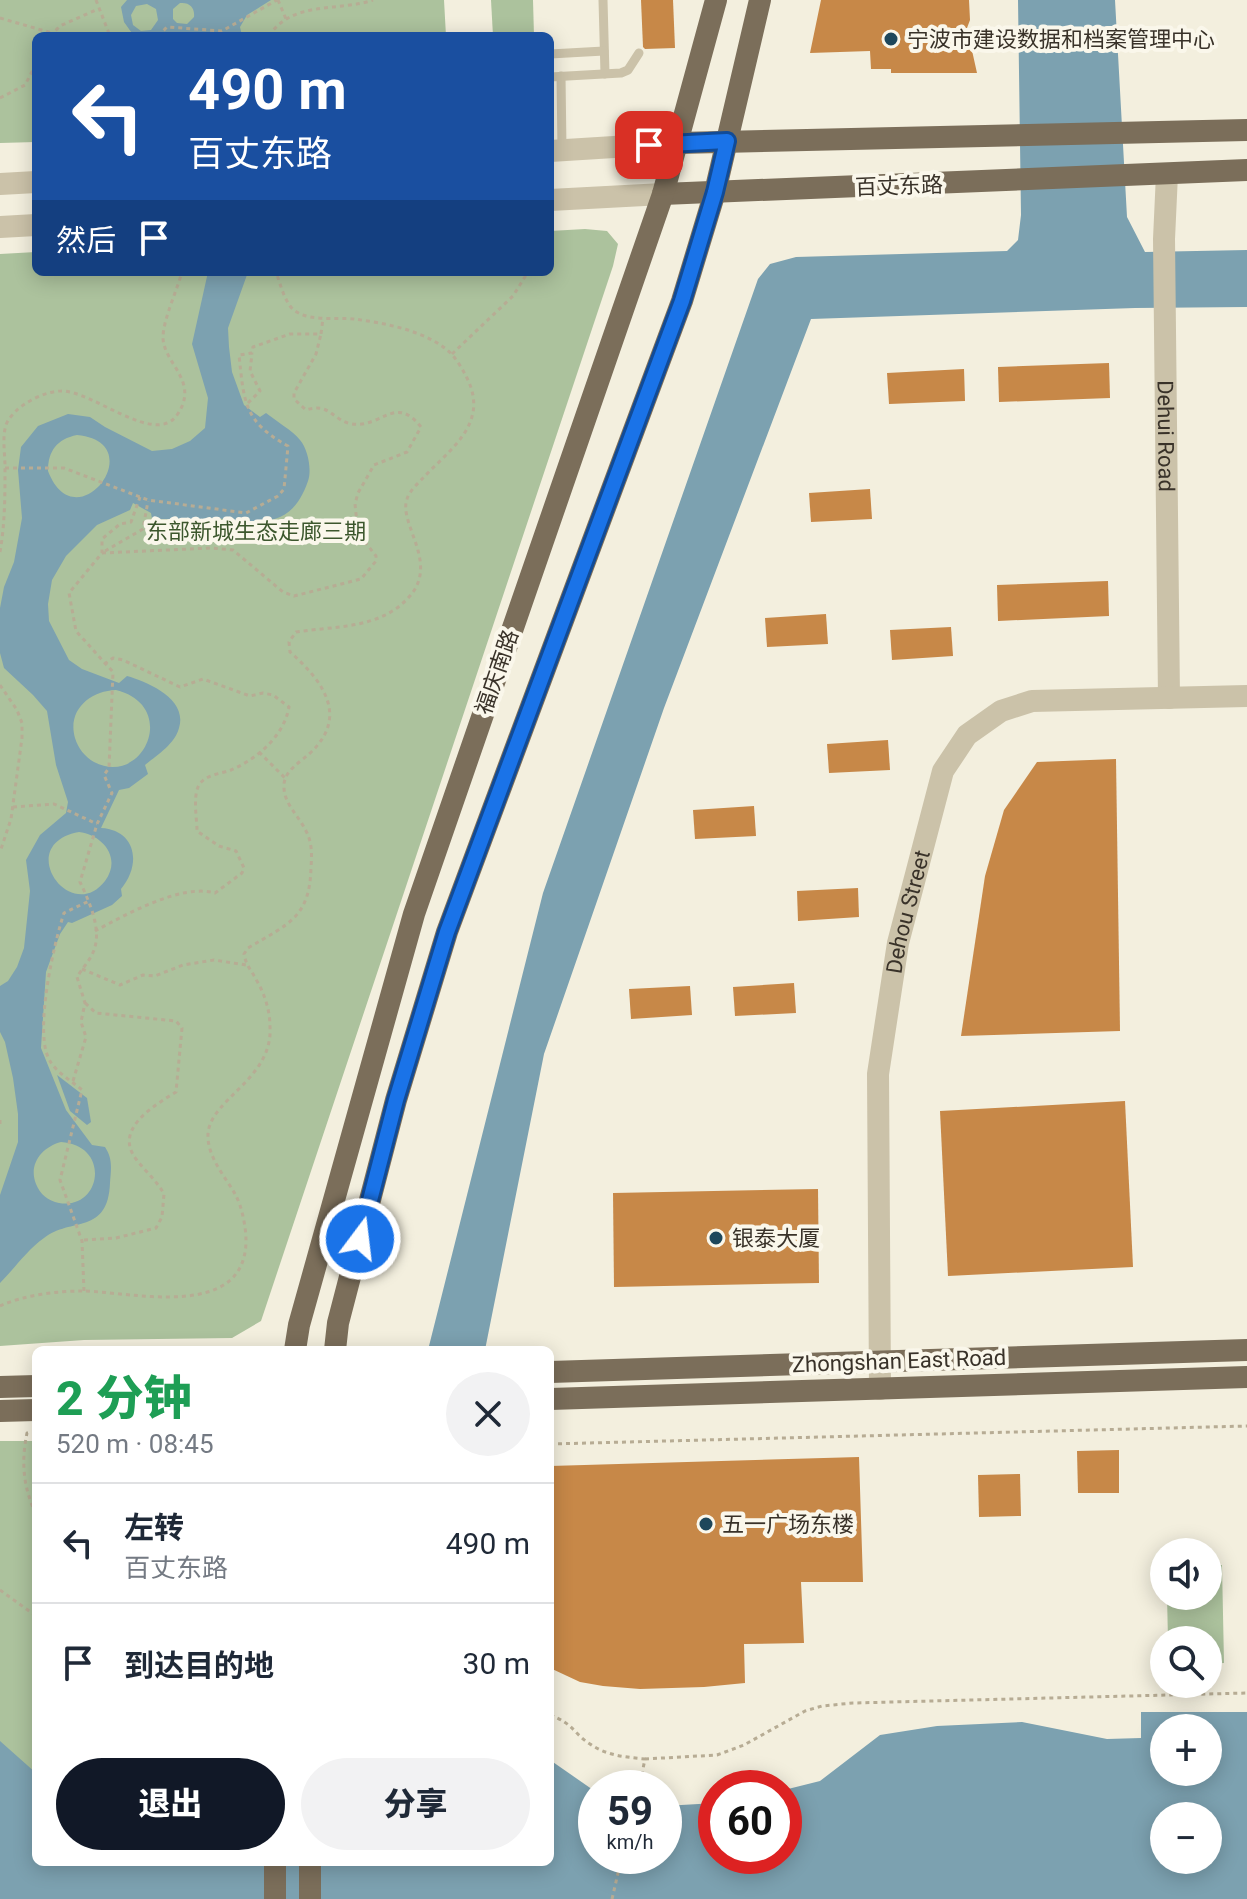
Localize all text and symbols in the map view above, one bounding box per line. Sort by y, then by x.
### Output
place label: 宁波市建设数据和档案管理中心 [907,27,1215,52]
marker: 宁波市建设数据和档案管理中心 [882,30,900,48]
text: 490 m [188,57,347,123]
icon: left [56,64,160,168]
pin [615,111,683,179]
icon: arrive [627,123,671,167]
text: 百丈东路 [188,133,332,175]
street label: 百丈东路 [855,172,943,200]
icon: arrive [132,216,176,260]
text: 然后 [56,223,116,258]
street label: Dehui Road [1153,380,1179,492]
park label: 东部新城生态走廊三期 [146,519,366,544]
street label: 福庆南路 [471,626,523,718]
street label: Dehou Street [881,847,934,975]
position arrow [318,1197,402,1281]
place label: 银泰大厦 [732,1226,820,1251]
marker: 银泰大厦 [707,1229,725,1247]
street label: Zhongshan East Road [791,1345,1007,1377]
text: 2 分钟 [56,1370,192,1427]
button: close [446,1372,530,1456]
text: 520 m · 08:45 [56,1429,214,1459]
text: 左转 [124,1510,184,1545]
place label: 五一广场东楼 [722,1512,854,1537]
marker: 五一广场东楼 [697,1515,715,1533]
icon: left [56,1521,100,1565]
text: 490 m [446,1526,530,1561]
map controls [1150,1538,1222,1874]
button: sound [1150,1538,1222,1610]
text: 百丈东路 [124,1553,228,1583]
button: search [1150,1626,1222,1698]
icon: arrive [56,1641,100,1685]
text: 30 m [463,1646,530,1681]
text: 到达目的地 [124,1648,274,1683]
button: + [1150,1714,1222,1786]
button: 退出 [56,1758,285,1850]
button: 分享 [301,1758,530,1850]
speed limit sign: 60 [698,1770,802,1874]
text: 59 [607,1788,653,1835]
button: − [1150,1802,1222,1874]
text: km/h [607,1830,653,1854]

